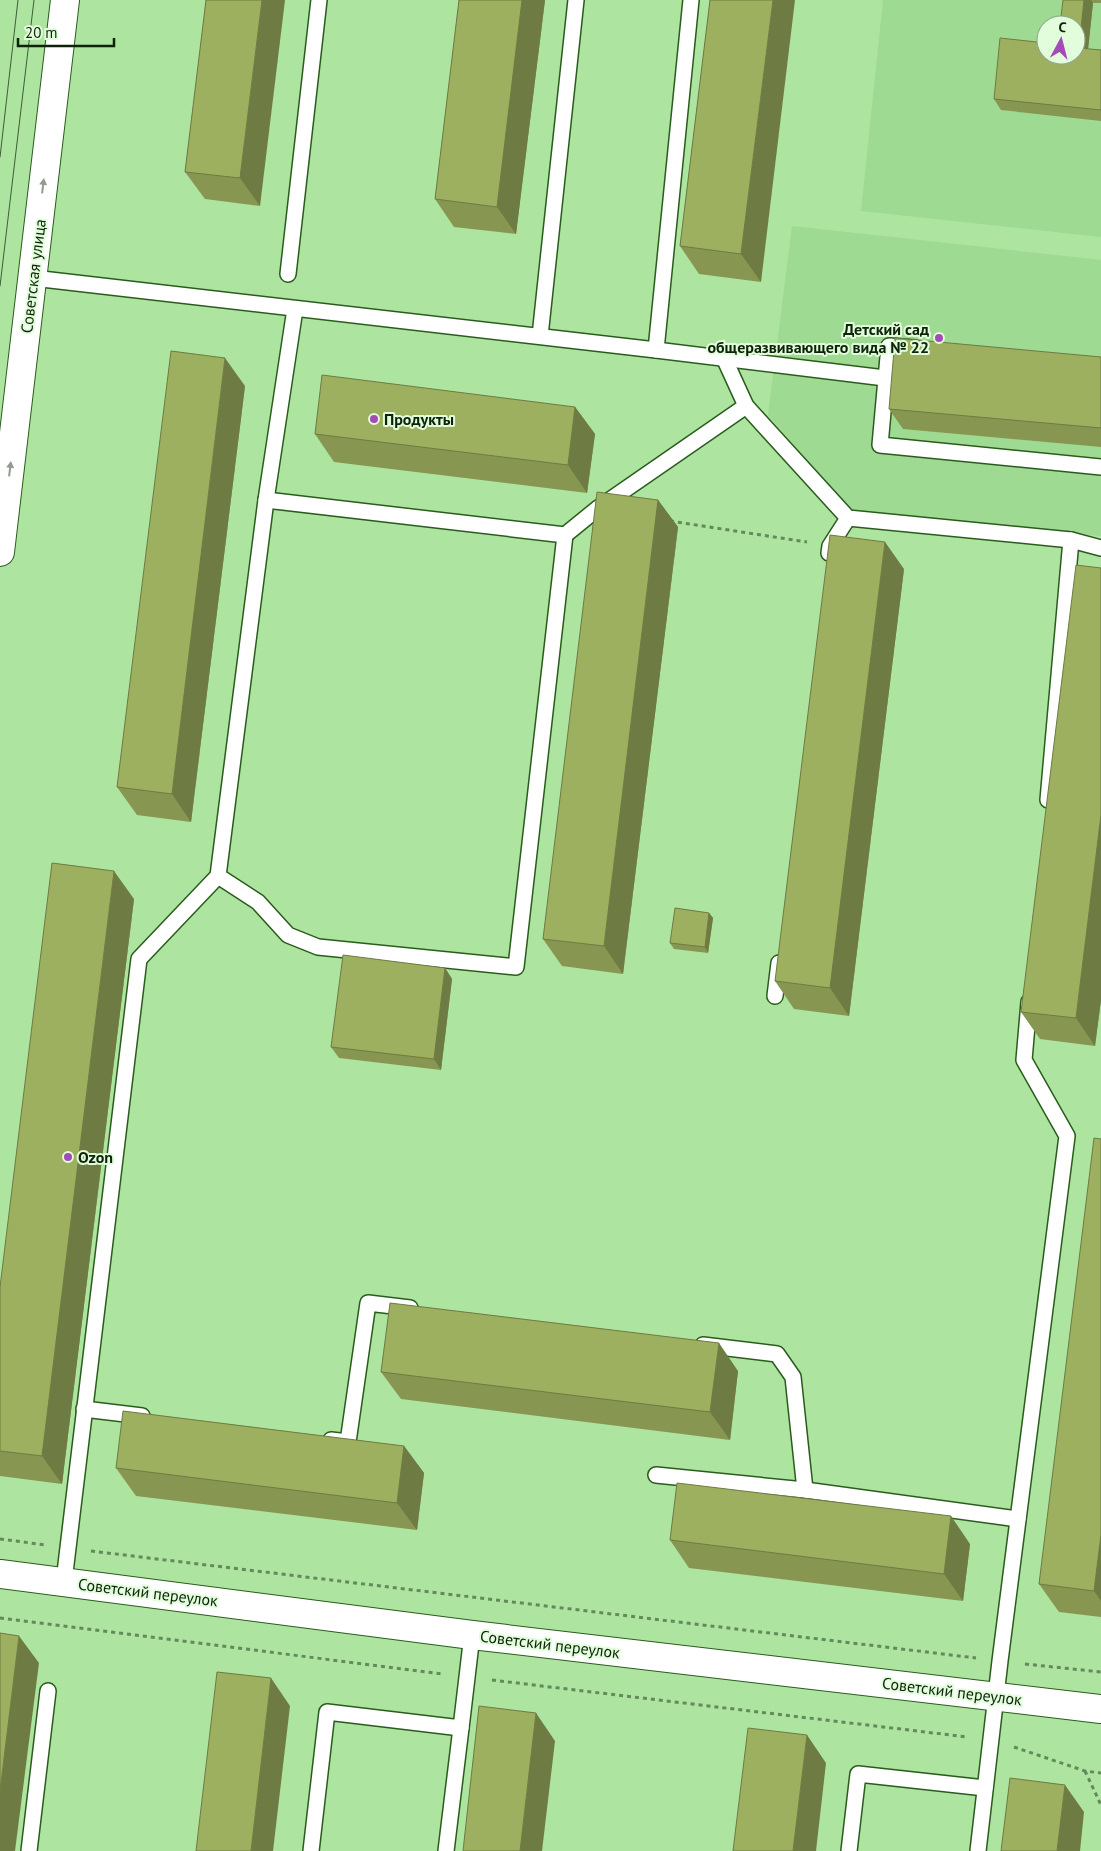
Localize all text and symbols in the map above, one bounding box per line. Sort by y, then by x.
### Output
scale bar [18,15,114,47]
north arrow [1036,15,1086,65]
text: С [1058,18,1068,37]
text: 20 m [25,23,58,42]
one-way arrow [39,178,47,194]
street label: Советская улица [16,218,50,334]
place label: Детский сад общеразвивающего вида № 22 [707,319,929,357]
marker: Детский сад общеразвивающего вида № 22 [933,332,945,344]
place label: Продукты [384,409,454,429]
marker: Продукты [368,413,380,425]
one-way arrow [6,461,14,477]
place label: Ozon [78,1147,113,1167]
marker: Ozon [62,1151,74,1163]
street label: Советский переулок [77,1574,219,1611]
street label: Советский переулок [479,1626,621,1663]
street label: Советский переулок [881,1673,1023,1710]

